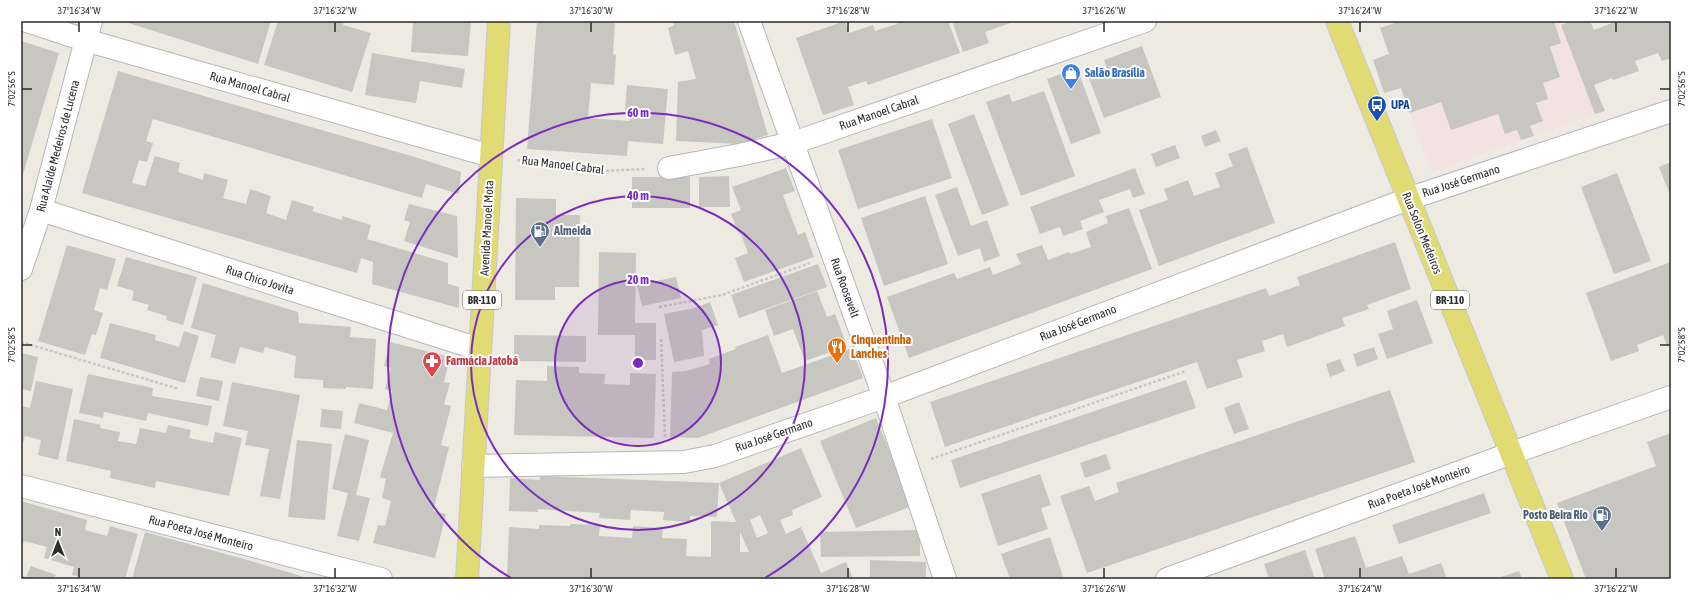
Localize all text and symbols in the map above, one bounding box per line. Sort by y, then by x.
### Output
text: 37°16'34"W [57,5,101,16]
text: 37°16'32"W [313,5,357,16]
text: 37°16'30"W [569,5,613,16]
text: 37°16'28"W [826,5,870,16]
text: 37°16'26"W [1082,5,1126,16]
text: 37°16'24"W [1338,5,1382,16]
text: 37°16'22"W [1594,5,1638,16]
shop icon: Salão Brasília [1060,62,1082,90]
place label: Salão Brasília [1085,66,1145,80]
street label: Rua Manoel Cabral [208,69,293,105]
text: 7°02'56"S [6,71,17,107]
text: 7°02'56"S [1676,71,1687,107]
street label: Rua Alaíde Medeiros de Lucena [34,78,82,214]
street label: Rua Manoel Cabral [837,93,921,133]
bus stop icon: UPA [1366,94,1388,122]
place label: UPA [1391,98,1409,112]
text: 60 m [627,106,649,120]
street label: Rua Manoel Cabral [521,153,606,177]
street label: Rua José Germano [1420,162,1502,200]
street label: Avenida Manoel Mota [478,180,496,276]
text: 40 m [626,189,649,203]
street label: Rua Solon Medeiros [1399,190,1445,276]
fuel station icon: Almeida [529,220,551,248]
place label: Almeida [553,224,592,238]
street label: Rua Roosevelt [828,256,862,320]
street label: Rua Chico Jovita [224,262,296,298]
text: 20 m [627,273,649,287]
road number: BR-110 [463,291,501,309]
road number: BR-110 [1431,291,1469,309]
street label: Rua José Germano [1038,302,1119,344]
text: 7°02'58"S [6,327,17,363]
text: 7°02'58"S [1676,327,1687,363]
place label: Cinquentinha Lanches [851,333,912,361]
restaurant icon: Cinquentinha Lanches [826,336,848,364]
pharmacy icon: Farmácia Jatobá [421,350,443,378]
place label: Farmácia Jatobá [446,354,518,368]
centre of rings [631,356,645,370]
street label: Rua José Germano [733,415,815,455]
street label: Rua Poeta José Monteiro [1366,462,1472,512]
fuel station icon: Posto Beira Rio [1591,504,1613,532]
place label: Posto Beira Rio [1523,508,1588,522]
street label: Rua Poeta José Monteiro [147,512,255,554]
north arrow [38,522,78,562]
text: N [55,526,61,538]
text: 37°16'34"W [57,583,101,594]
text: 37°16'32"W [313,583,357,594]
text: 37°16'30"W [569,583,613,594]
text: 37°16'28"W [826,583,870,594]
text: 37°16'26"W [1082,583,1126,594]
text: 37°16'24"W [1338,583,1382,594]
text: 37°16'22"W [1594,583,1638,594]

